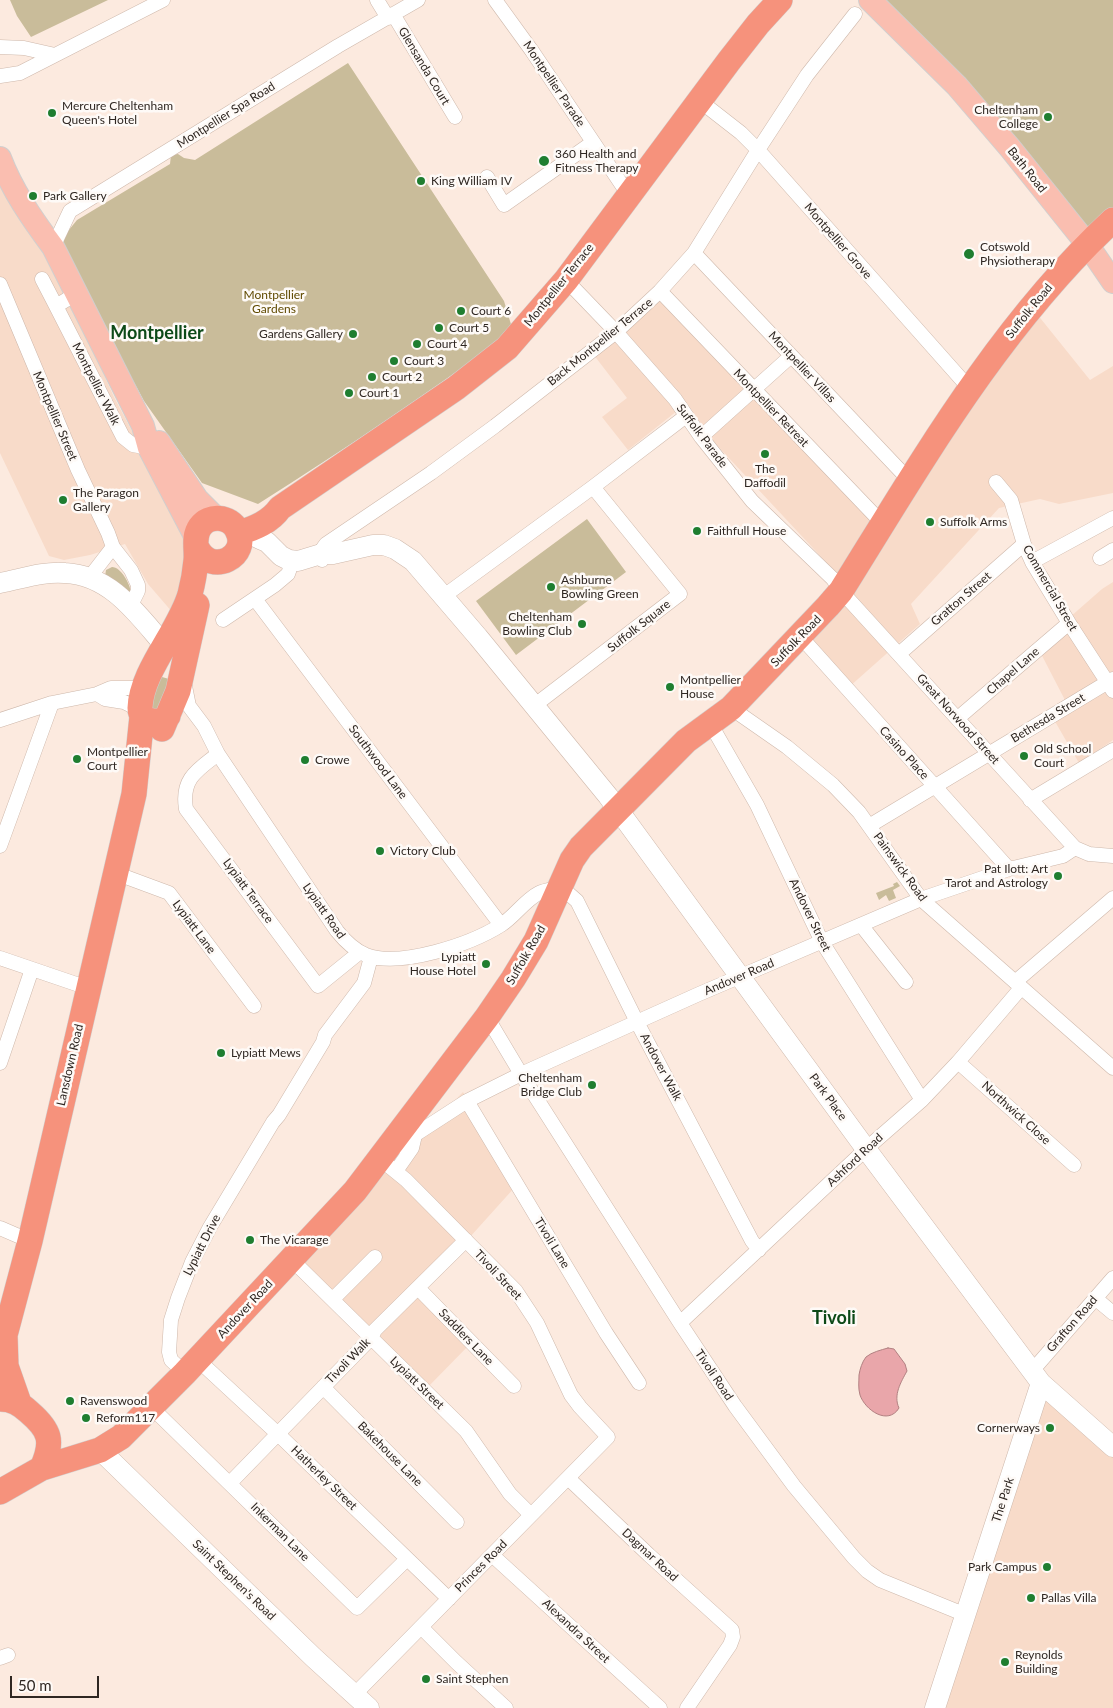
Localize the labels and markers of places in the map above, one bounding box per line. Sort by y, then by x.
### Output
place label: Mercure Cheltenham Queen's Hotel [62,99,173,127]
place label: Cheltenham College [974,103,1038,131]
marker: Mercure Cheltenham Queen's Hotel [46,107,58,119]
marker: Cheltenham College [1042,111,1054,123]
place label: 360 Health and Fitness Therapy [555,147,638,175]
marker: 360 Health and Fitness Therapy [537,154,551,168]
place label: King William IV [431,174,512,188]
marker: King William IV [415,175,427,187]
place label: Park Gallery [43,189,107,203]
marker: Park Gallery [27,190,39,202]
place label: Cotswold Physiotherapy [980,240,1055,268]
marker: Cotswold Physiotherapy [962,247,976,261]
place label: Court 6 [471,304,511,318]
marker: Court 6 [455,305,467,317]
place label: Court 5 [449,321,489,335]
marker: Court 5 [433,322,445,334]
place label: Gardens Gallery [259,327,343,341]
marker: Gardens Gallery [347,328,359,340]
place label: Court 4 [427,337,467,351]
marker: Court 4 [411,338,423,350]
place label: Court 3 [404,354,444,368]
marker: Court 3 [388,355,400,367]
place label: Court 2 [382,370,422,384]
marker: Court 2 [366,371,378,383]
place label: Court 1 [359,386,399,400]
marker: Court 1 [343,387,355,399]
marker: The Daffodil [759,448,771,460]
place label: The Daffodil [744,462,786,490]
place label: The Paragon Gallery [73,486,139,514]
marker: The Paragon Gallery [57,494,69,506]
place label: Suffolk Arms [940,515,1007,529]
marker: Suffolk Arms [924,516,936,528]
place label: Faithfull House [707,524,786,538]
marker: Faithfull House [691,525,703,537]
place label: Ashburne Bowling Green [561,573,639,601]
marker: Ashburne Bowling Green [545,581,557,593]
place label: Cheltenham Bowling Club [502,610,572,638]
marker: Cheltenham Bowling Club [576,618,588,630]
place label: Montpellier House [680,673,741,701]
marker: Montpellier House [664,681,676,693]
place label: Old School Court [1034,742,1091,770]
place label: Montpellier Court [87,745,148,773]
marker: Old School Court [1018,750,1030,762]
marker: Montpellier Court [71,753,83,765]
place label: Crowe [315,753,349,767]
marker: Crowe [299,754,311,766]
place label: Victory Club [390,844,456,858]
marker: Victory Club [374,845,386,857]
place label: Pat Ilott: Art Tarot and Astrology [945,862,1048,890]
marker: Pat Ilott: Art Tarot and Astrology [1052,870,1064,882]
place label: Lypiatt House Hotel [410,950,476,978]
marker: Lypiatt House Hotel [480,958,492,970]
place label: Lypiatt Mews [231,1046,301,1060]
marker: Lypiatt Mews [215,1047,227,1059]
place label: Cheltenham Bridge Club [518,1071,582,1099]
marker: Cheltenham Bridge Club [586,1079,598,1091]
place label: The Vicarage [260,1233,329,1247]
marker: The Vicarage [244,1234,256,1246]
place label: Ravenswood [80,1394,147,1408]
marker: Ravenswood [64,1395,76,1407]
place label: Reform117 [96,1411,155,1425]
marker: Reform117 [80,1412,92,1424]
place label: Cornerways [977,1421,1040,1435]
marker: Cornerways [1044,1422,1056,1434]
place label: Park Campus [968,1560,1037,1574]
marker: Park Campus [1041,1561,1053,1573]
place label: Pallas Villa [1041,1591,1097,1605]
marker: Pallas Villa [1025,1592,1037,1604]
place label: Reynolds Building [1015,1648,1063,1676]
marker: Reynolds Building [999,1656,1011,1668]
place label: Saint Stephen [436,1672,509,1686]
marker: Saint Stephen [420,1673,432,1685]

